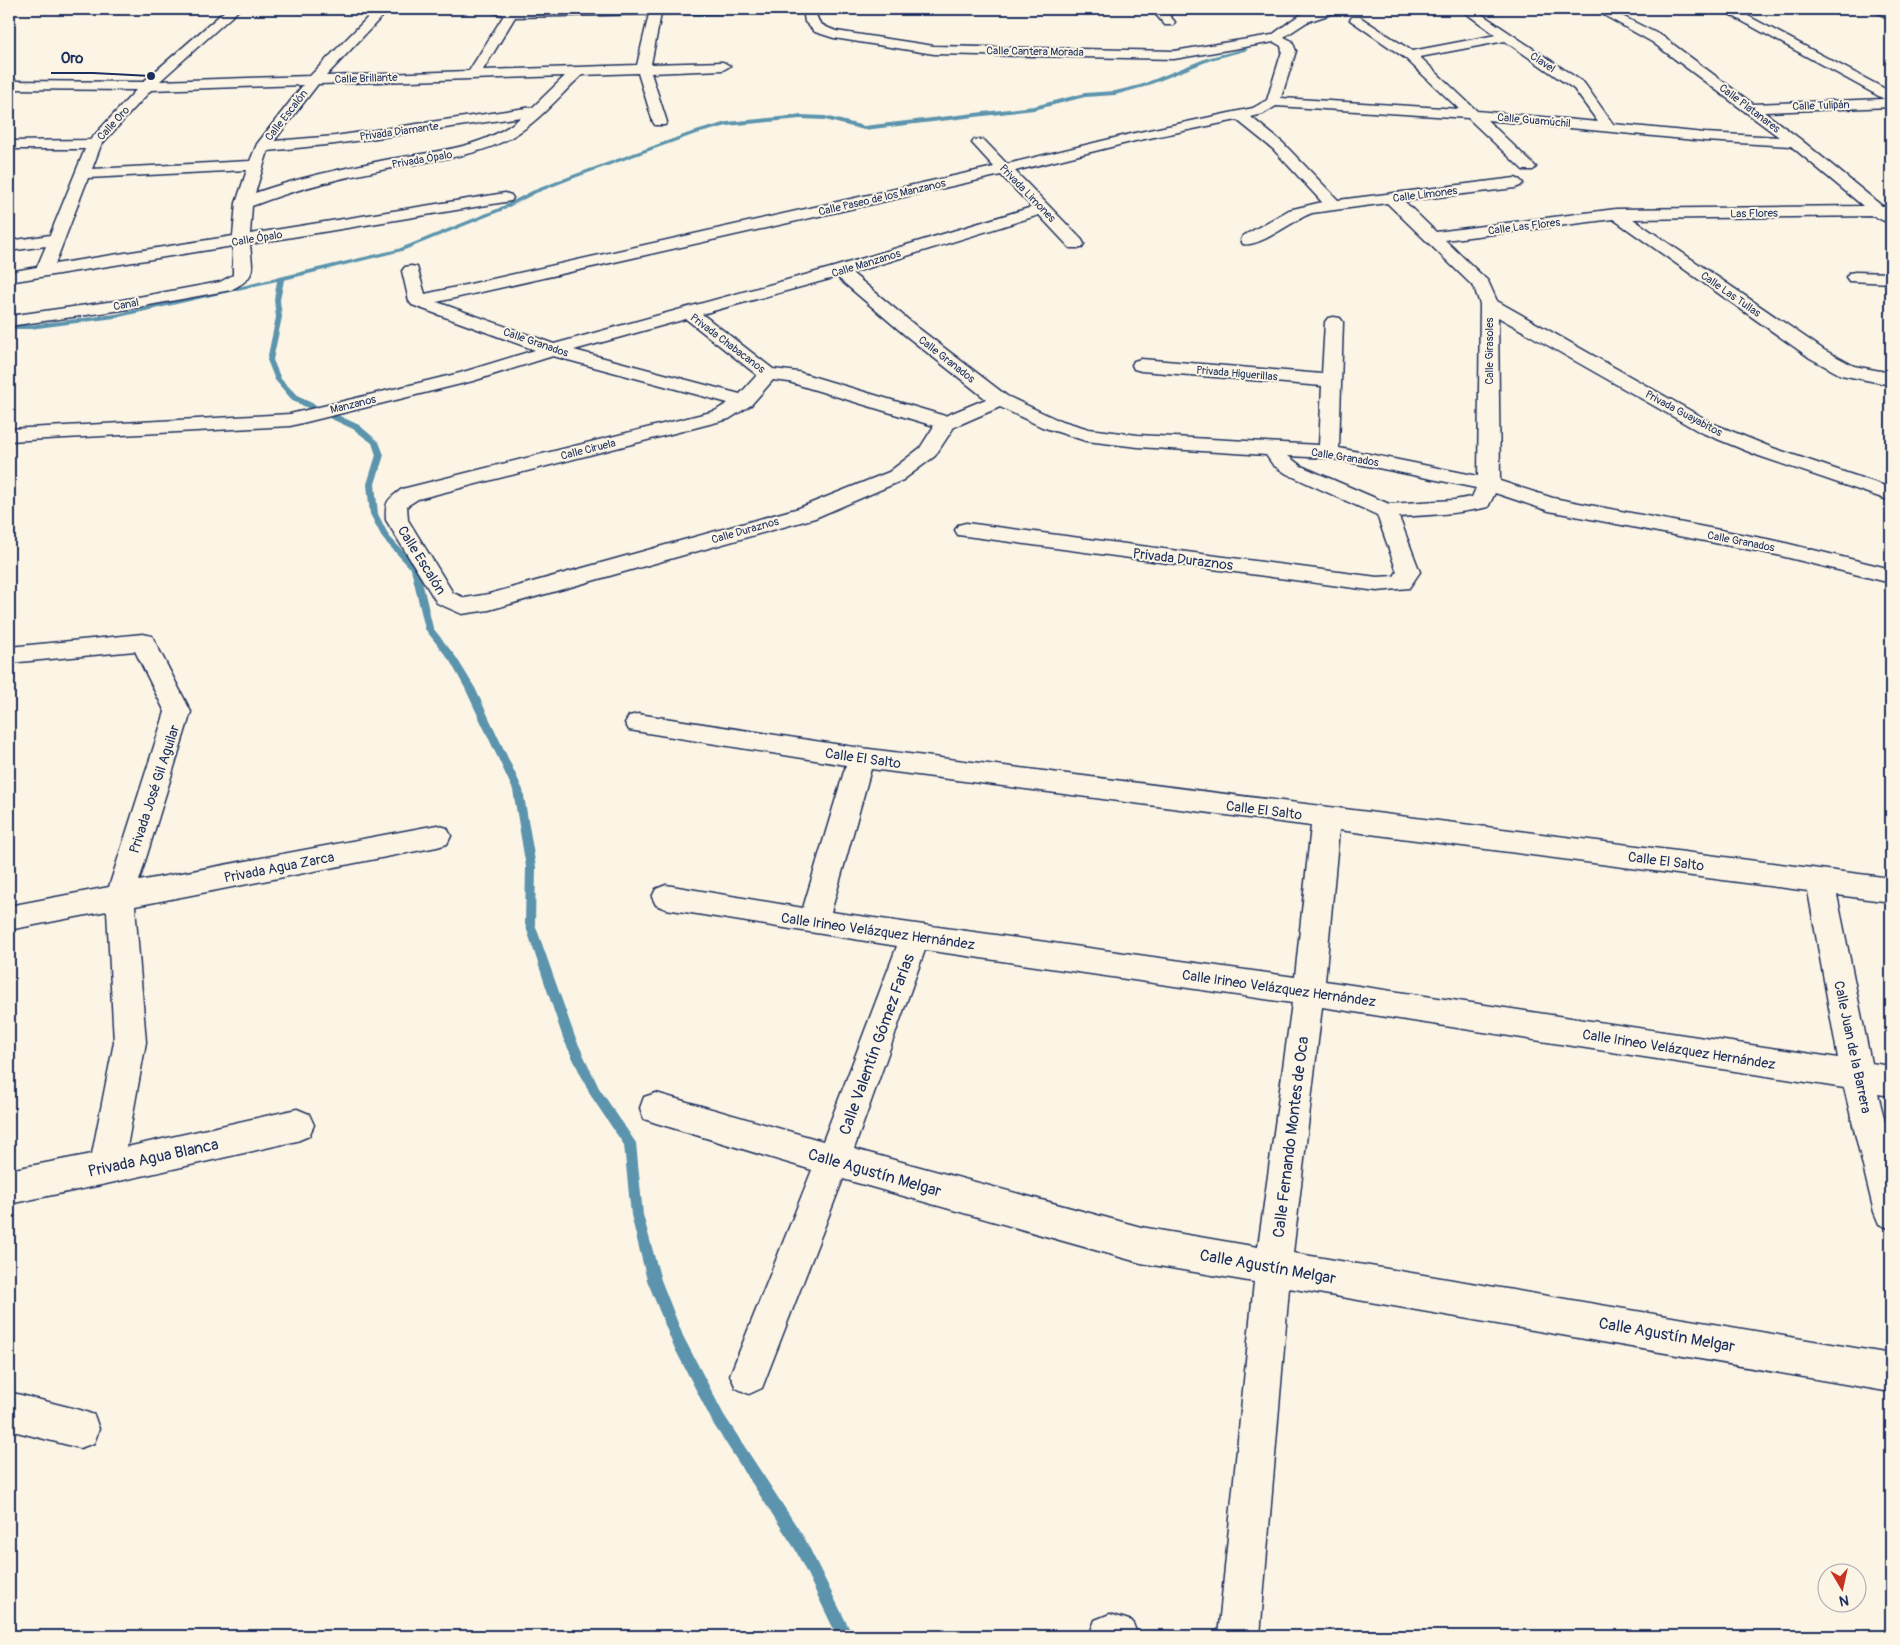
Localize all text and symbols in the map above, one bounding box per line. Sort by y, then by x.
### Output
callout: Oro [51,43,93,73]
street label: Calle Cantera Morada [986,44,1084,59]
text: Oro [61,49,83,68]
street label: Clavel [1528,49,1558,75]
street label: Calle Brillante [334,71,398,86]
street label: Calle Platanares [1717,81,1783,136]
street label: Calle Escalón [262,87,310,143]
street label: Calle Tulipán [1792,98,1850,113]
street label: Calle Oro [94,104,132,143]
street label: Calle Guamúchil [1497,111,1571,130]
street label: Privada Diamante [359,119,440,143]
street label: Privada Ópalo [391,147,453,171]
street label: Privada Limones [997,162,1058,225]
street label: Calle Paseo de los Manzanos [817,176,947,218]
street label: Calle Limones [1392,184,1458,205]
street label: Las Flores [1730,207,1778,220]
street label: Calle Las Flores [1487,216,1561,237]
street label: Calle Ópalo [231,227,283,249]
street label: Calle Manzanos [830,247,902,280]
street label: Calle Las Tullas [1698,269,1763,320]
street label: Canal [112,296,140,313]
street label: Privada Chabacanos [688,311,768,376]
street label: Calle Girasoles [1483,317,1496,385]
street label: Calle Granados [501,325,570,360]
street label: Calle Granados [916,333,978,386]
street label: Privada Higuerillas [1196,363,1278,384]
street label: Privada Guayabitos [1643,388,1725,439]
street label: Manzanos [329,393,377,416]
street label: Calle Ciruela [559,436,617,463]
street label: Calle Granados [1310,446,1380,469]
street label: Calle Duraznos [710,515,780,546]
street label: Calle Escalón [394,523,449,598]
street label: Calle Granados [1706,529,1776,554]
street label: Privada Duraznos [1132,545,1235,574]
street label: Privada José Gil Aguilar [126,723,183,856]
street label: Calle El Salto [824,745,902,772]
street label: Calle El Salto [1225,797,1303,824]
street label: Privada Agua Zarca [223,848,336,887]
street label: Calle El Salto [1627,848,1705,875]
street label: Calle Irineo Velázquez Hernández [780,909,976,954]
street label: Calle Valentín Gómez Farías [835,951,919,1138]
street label: Calle Irineo Velázquez Hernández [1181,966,1377,1011]
street label: Calle Juan de la Barrera [1830,979,1875,1115]
street label: Calle Irineo Velázquez Hernández [1581,1026,1777,1073]
street label: Calle Fernando Montes de Oca [1269,1035,1313,1239]
street label: Privada Agua Blanca [86,1134,220,1182]
street label: Calle Agustín Melgar [806,1144,944,1202]
street label: Calle Agustín Melgar [1198,1245,1338,1289]
street label: Calle Agustín Melgar [1597,1313,1737,1357]
north arrow [1818,1562,1868,1612]
text: N [1838,1591,1850,1609]

